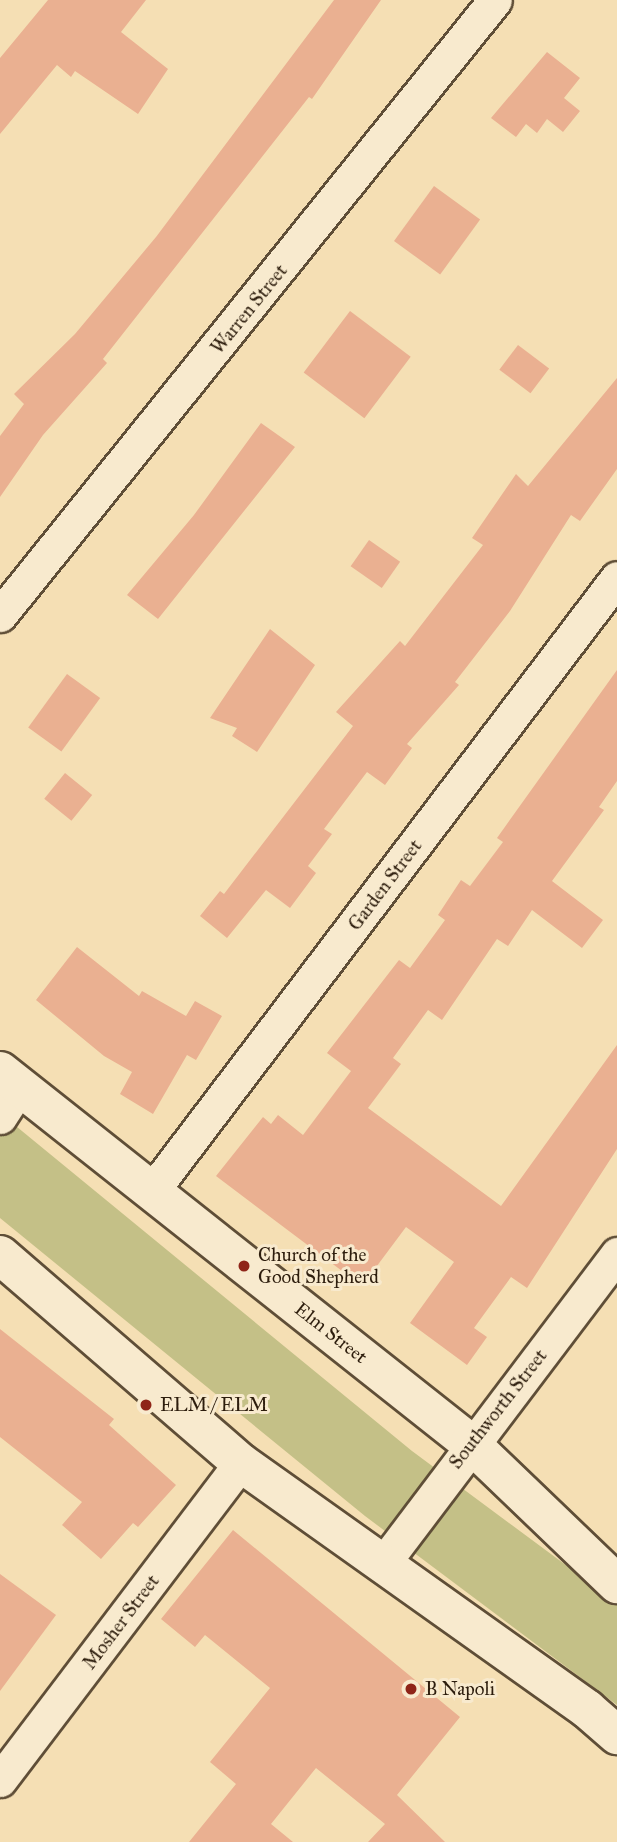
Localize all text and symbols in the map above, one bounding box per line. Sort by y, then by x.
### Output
street label: Warren Street [206,260,292,358]
street label: Garden Street [343,835,427,935]
place label: Church of the Good Shepherd [258,1244,379,1288]
marker: Church of the Good Shepherd [236,1258,252,1274]
street label: Elm Street [290,1298,372,1368]
street label: Southworth Street [444,1345,552,1473]
place label: ELM / ELM [160,1394,268,1416]
marker: ELM / ELM [138,1397,154,1413]
street label: Mosher Street [78,1570,164,1674]
place label: B Napoli [425,1678,495,1700]
marker: B Napoli [403,1681,419,1697]

